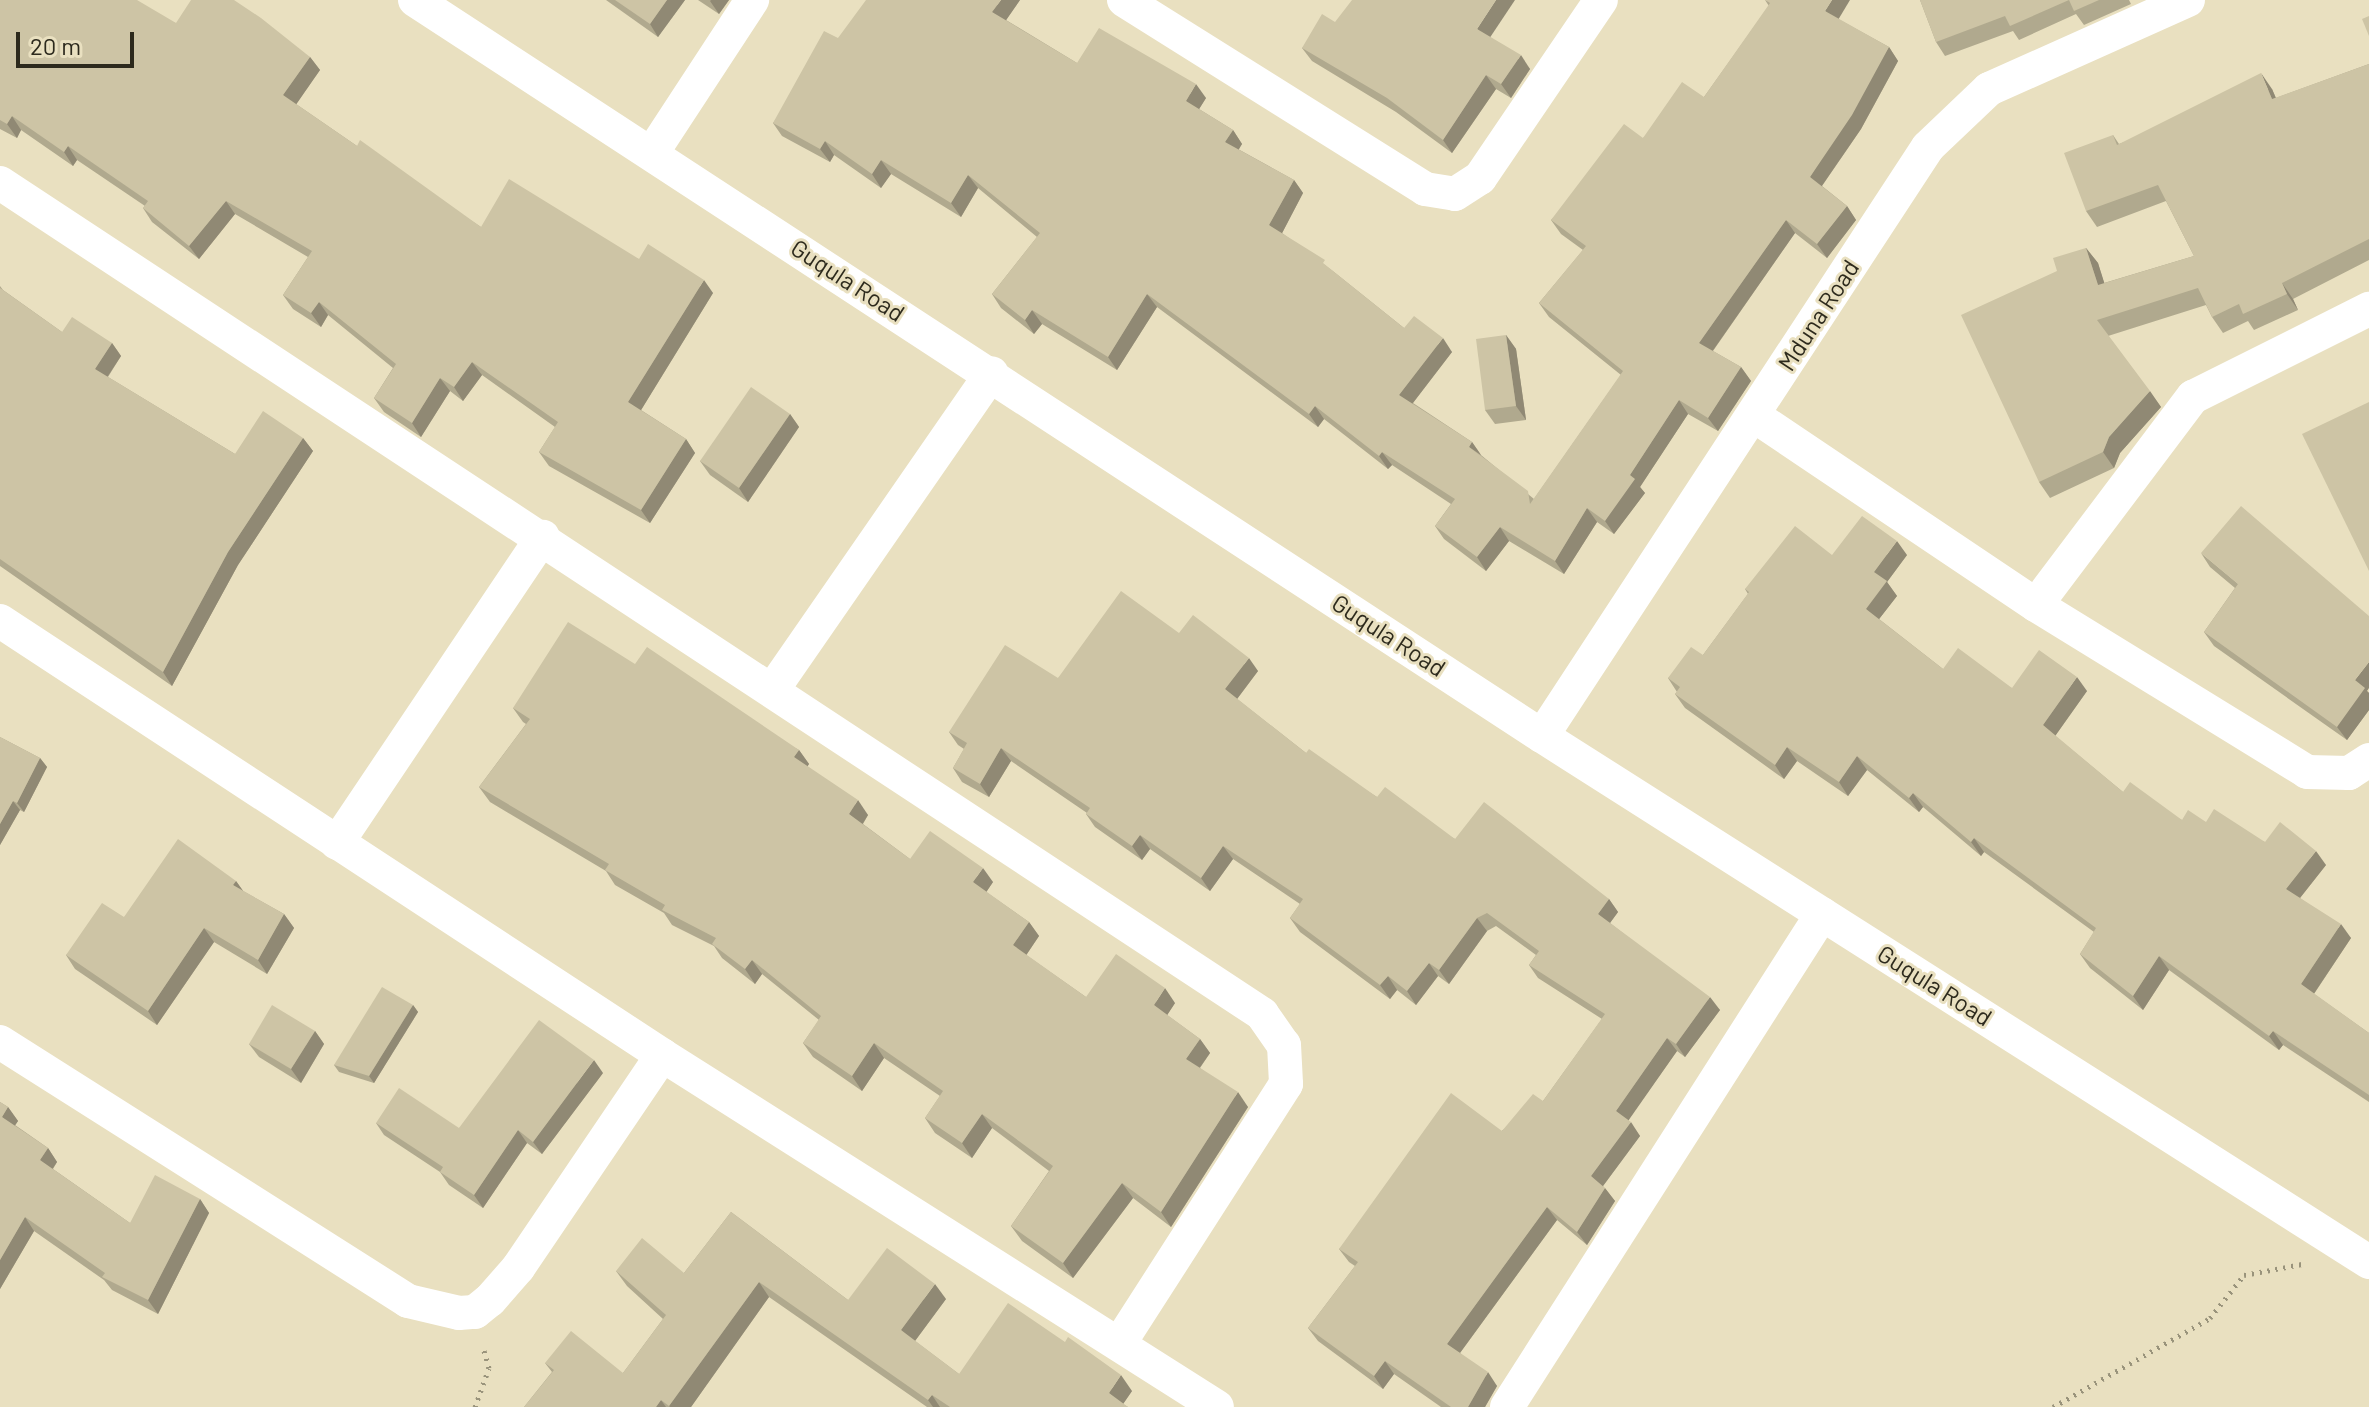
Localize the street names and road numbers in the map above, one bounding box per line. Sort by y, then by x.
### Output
street label: Guqula Road [786,233,910,327]
street label: Mduna Road [1772,254,1864,376]
street label: Guqula Road [1327,588,1451,682]
street label: Guqula Road [1873,939,1997,1031]

